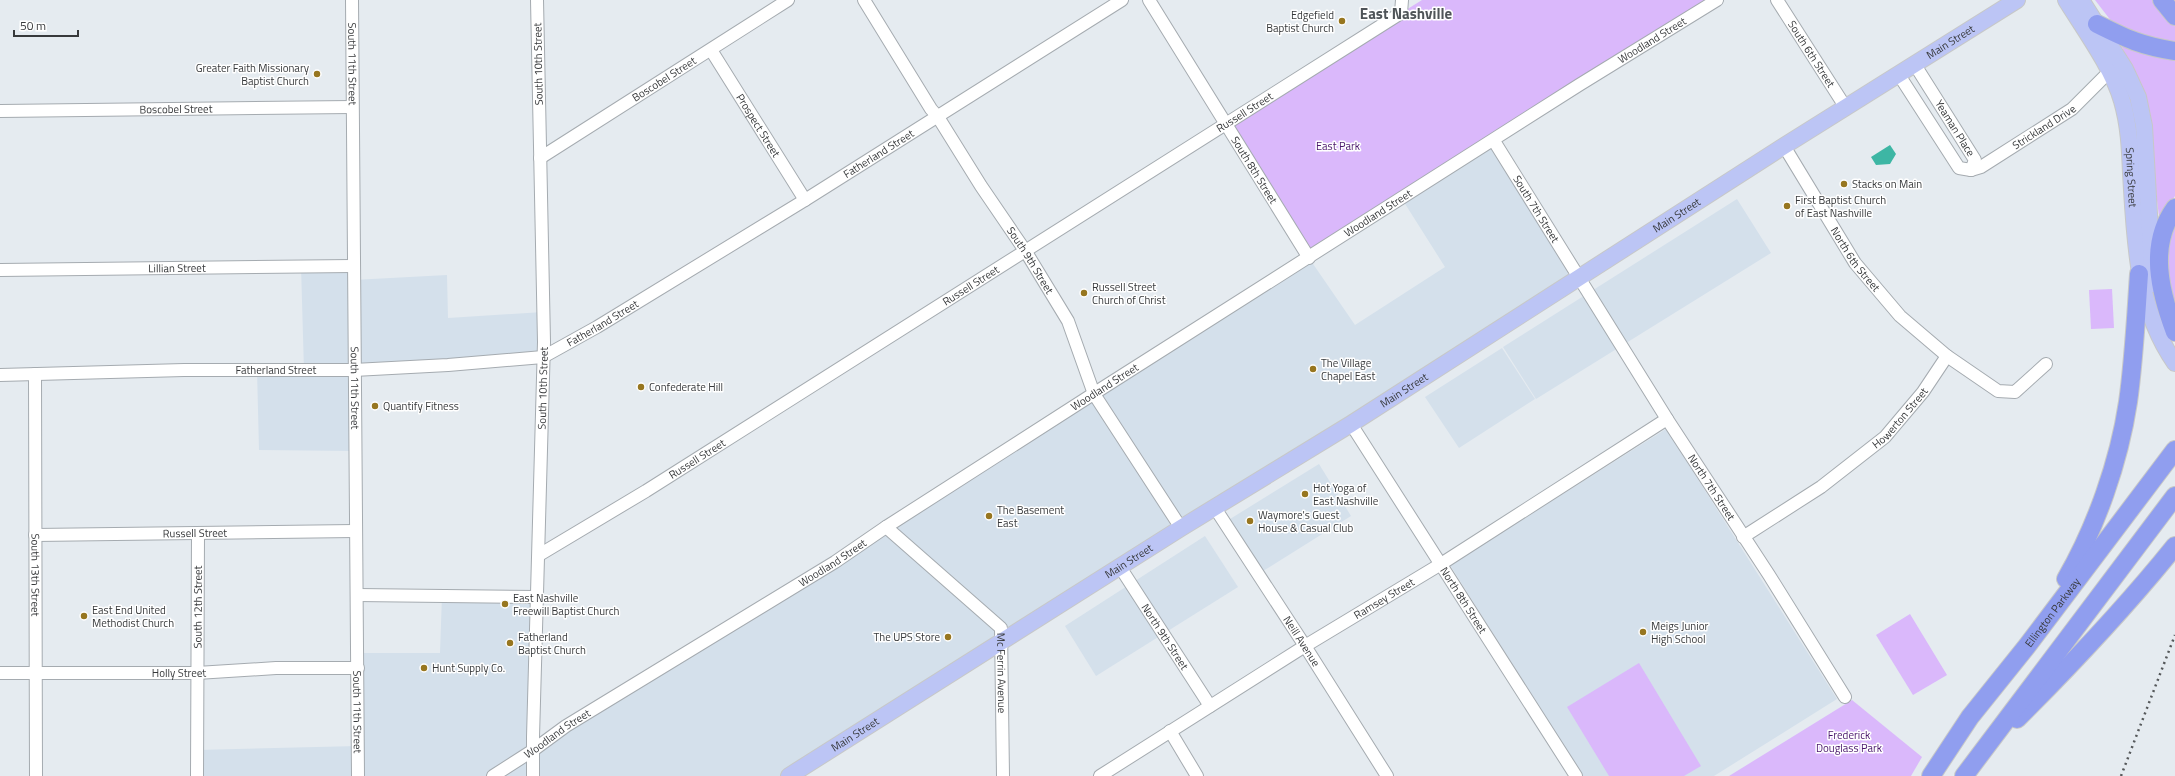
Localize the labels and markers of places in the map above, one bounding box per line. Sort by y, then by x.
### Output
place label: Edgefield Baptist Church [1266,7,1334,36]
marker: Edgefield Baptist Church [1337,16,1347,26]
place label: Greater Faith Missionary Baptist Church [196,60,310,89]
marker: Greater Faith Missionary Baptist Church [312,69,322,79]
place label: Stacks on Main [1852,176,1922,192]
marker: Stacks on Main [1839,179,1849,189]
place label: First Baptist Church of East Nashville [1795,192,1886,221]
marker: First Baptist Church of East Nashville [1782,201,1792,211]
place label: Russell Street Church of Christ [1092,279,1166,308]
marker: Russell Street Church of Christ [1079,288,1089,298]
place label: The Village Chapel East [1321,355,1375,384]
marker: The Village Chapel East [1308,364,1318,374]
place label: Confederate Hill [649,379,723,395]
marker: Confederate Hill [636,382,646,392]
place label: Quantify Fitness [383,398,459,414]
marker: Quantify Fitness [370,401,380,411]
place label: Hot Yoga of East Nashville [1313,480,1379,509]
marker: Hot Yoga of East Nashville [1300,489,1310,499]
place label: The Basement East [997,502,1064,531]
place label: Waymore's Guest House & Casual Club [1258,507,1353,536]
marker: The Basement East [984,511,994,521]
marker: Waymore's Guest House & Casual Club [1245,516,1255,526]
place label: East Nashville Freewill Baptist Church [513,590,620,619]
marker: East Nashville Freewill Baptist Church [500,599,510,609]
place label: East End United Methodist Church [92,602,174,631]
marker: East End United Methodist Church [79,611,89,621]
place label: Meigs Junior High School [1651,618,1708,647]
marker: Meigs Junior High School [1638,627,1648,637]
place label: Fatherland Baptist Church [518,629,586,658]
place label: The UPS Store [874,629,940,645]
marker: The UPS Store [943,632,953,642]
marker: Fatherland Baptist Church [505,638,515,648]
place label: Hunt Supply Co. [432,660,505,676]
marker: Hunt Supply Co. [419,663,429,673]

